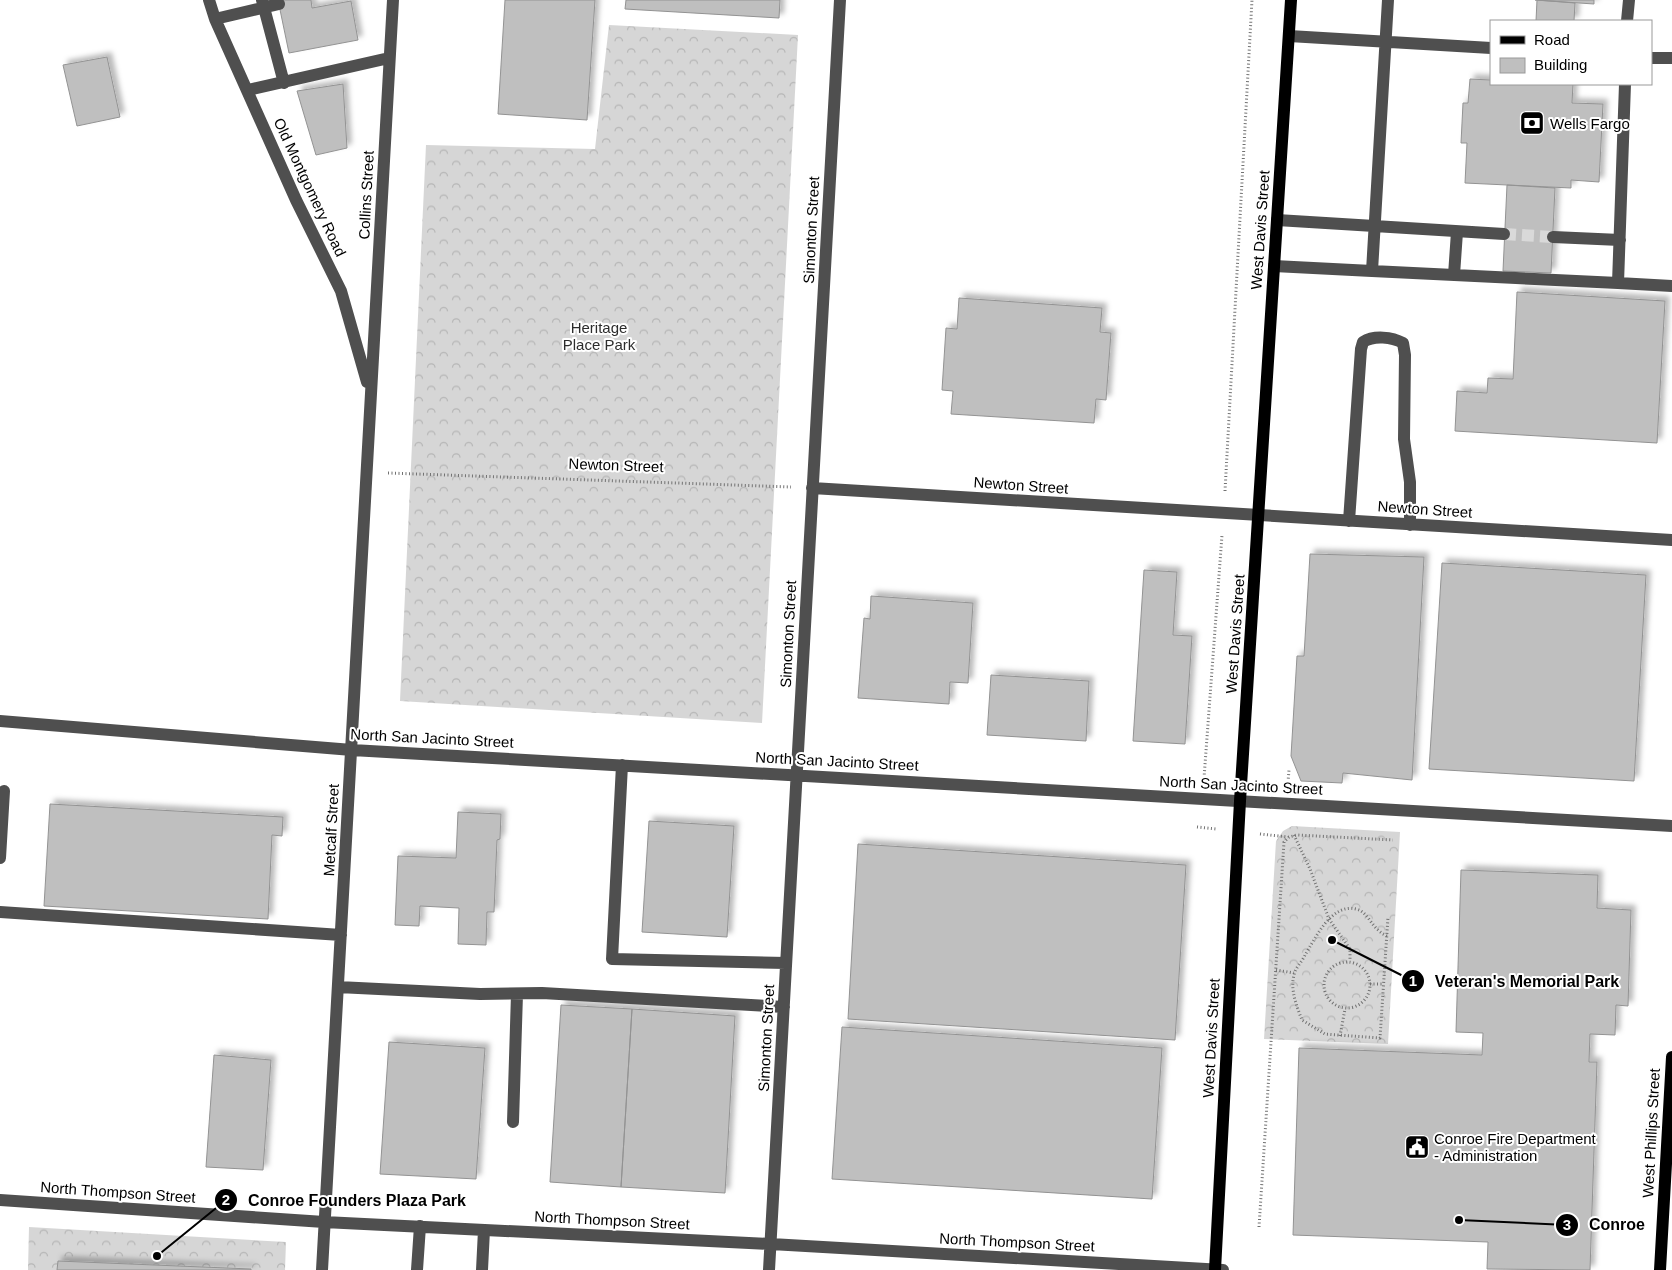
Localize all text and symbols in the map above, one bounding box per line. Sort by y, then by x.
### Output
legend [1490,20,1652,85]
text: Road [1534,31,1570,48]
text: Building [1534,56,1587,73]
bank icon: Wells Fargo [1519,110,1545,136]
street label: Old Montgomery Road [270,115,350,259]
place label: Wells Fargo [1550,115,1630,132]
street label: Collins Street [355,149,377,240]
street label: West Davis Street [1247,169,1273,290]
street label: Simonton Street [800,175,822,284]
park label: Heritage Place Park [563,319,636,353]
street label: Newton Street [568,455,665,475]
street label: Newton Street [973,473,1070,497]
street label: Newton Street [1377,497,1474,521]
street label: West Davis Street [1222,573,1248,694]
street label: Simonton Street [777,579,799,688]
street label: North San Jacinto Street [350,725,515,751]
street label: North San Jacinto Street [755,748,920,774]
street label: North San Jacinto Street [1159,772,1324,798]
street label: Metcalf Street [320,783,342,877]
callout: Veteran's Memorial Park [1400,966,1629,997]
text: 1 [1409,972,1417,989]
text: Veteran's Memorial Park [1435,973,1619,990]
street label: West Davis Street [1199,977,1223,1098]
street label: Simonton Street [755,983,777,1092]
street label: West Phillips Street [1639,1067,1663,1198]
place label: Conroe Fire Department - Administration [1434,1130,1597,1164]
public building icon: Conroe Fire Department - Administration [1404,1134,1430,1160]
street label: North Thompson Street [40,1178,197,1206]
callout: Conroe Founders Plaza Park [213,1184,476,1215]
text: 2 [222,1191,230,1208]
text: Conroe Founders Plaza Park [248,1192,466,1209]
street label: North Thompson Street [534,1207,691,1233]
callout: Conroe [1554,1209,1655,1240]
text: 3 [1563,1216,1571,1233]
text: Conroe [1589,1216,1645,1233]
street label: North Thompson Street [939,1229,1096,1255]

